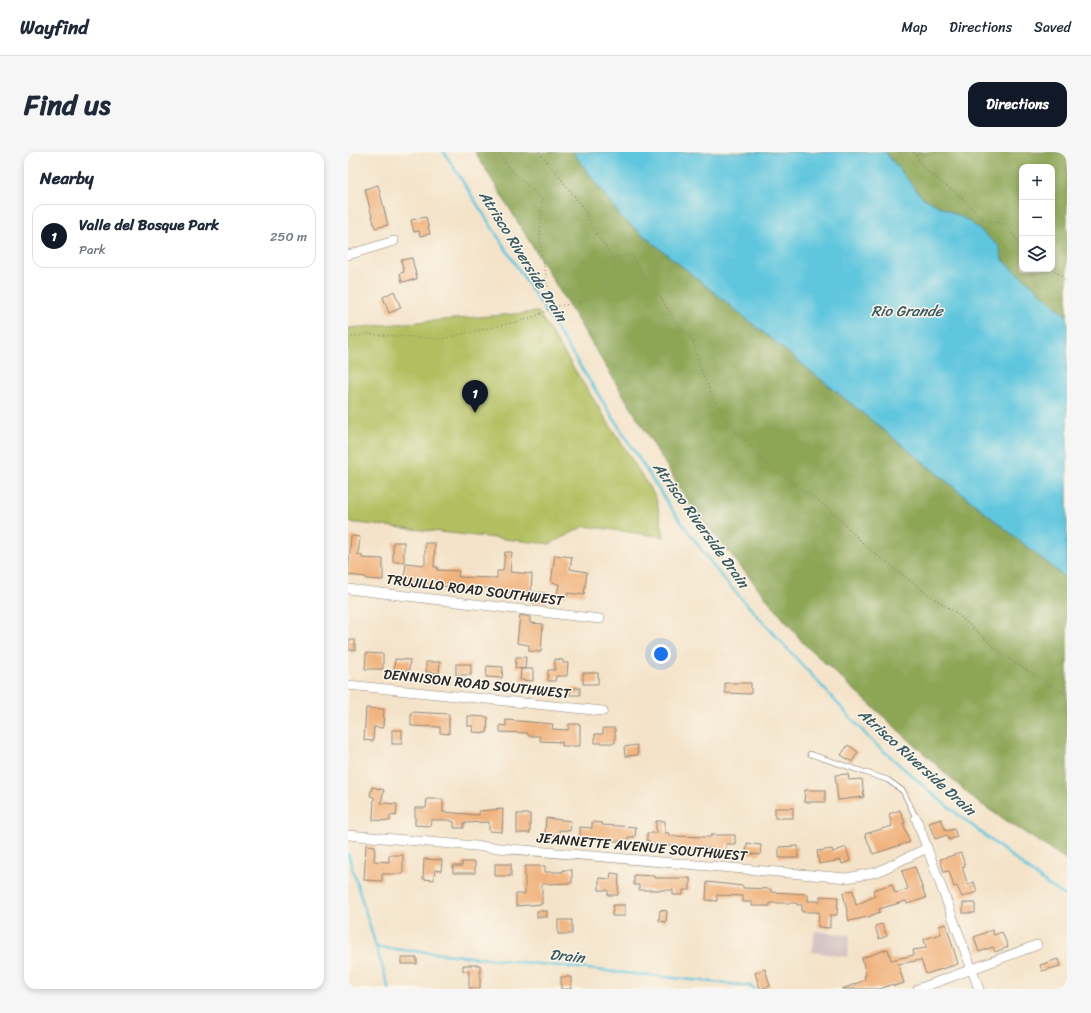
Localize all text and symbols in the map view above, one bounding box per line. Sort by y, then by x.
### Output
text: Wayfind [20,11,88,44]
text: Map [901,15,927,40]
text: Directions [949,15,1012,40]
text: Saved [1034,15,1071,40]
text: Find us [24,80,111,129]
button: Directions [968,82,1067,127]
text: Nearby [40,163,94,193]
map controls [1019,164,1055,272]
button: + [1019,164,1055,200]
water label: Atrisco Riverside Drain [471,184,575,328]
button: − [1019,200,1055,236]
text: Valle del Bosque Park [79,212,219,238]
text: 1 [51,225,57,248]
text: 250 m [270,225,307,248]
button: layers [1019,236,1055,272]
text: Park [79,238,106,261]
water label: Rio Grande [871,298,944,324]
pin: 1 [462,380,488,413]
water label: Atrisco Riverside Drain [646,456,757,595]
street label: TRUJILLO ROAD SOUTHWEST [385,567,566,613]
your location [651,644,671,664]
street label: DENNISON ROAD SOUTHWEST [382,662,573,706]
water label: Atrisco Riverside Drain [851,701,983,823]
street label: JEANNETTE AVENUE SOUTHWEST [535,825,749,869]
water label: Drain [548,941,588,971]

